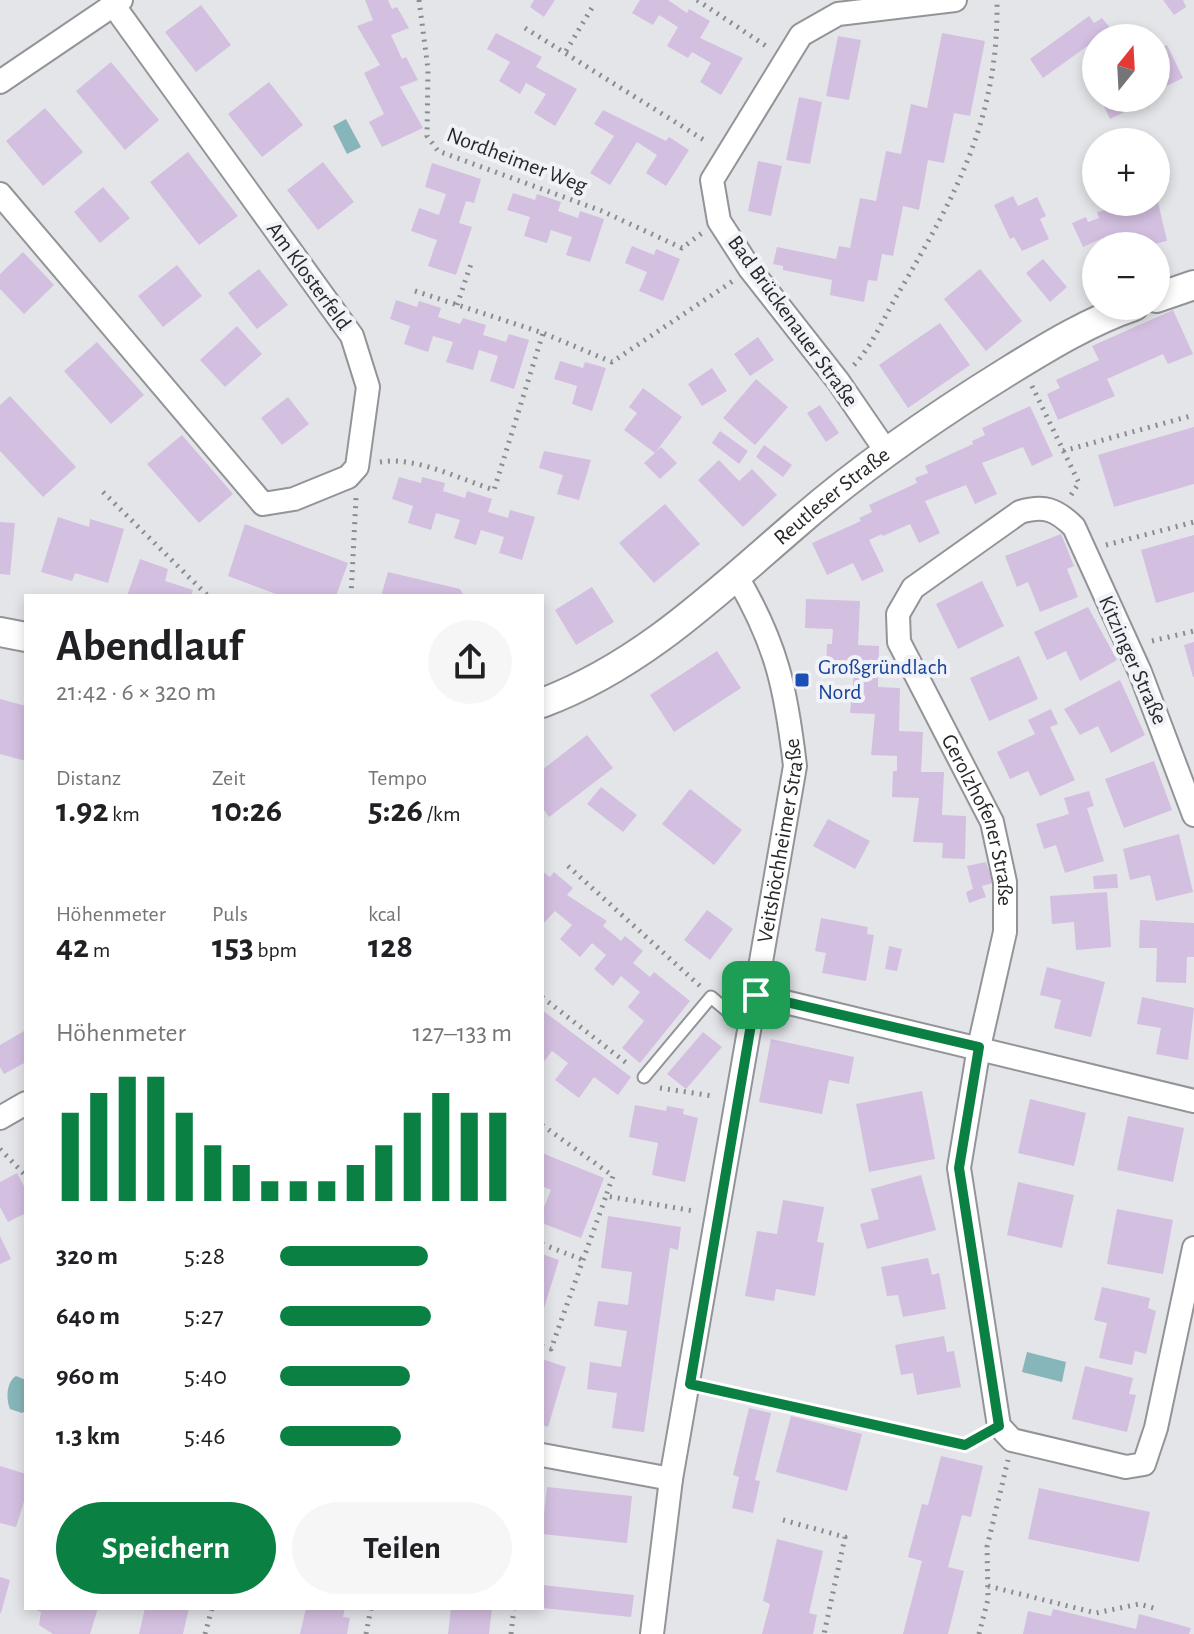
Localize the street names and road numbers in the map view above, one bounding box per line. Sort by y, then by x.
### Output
street label: Nordheimer Weg [444,123,590,197]
street label: Am Klosterfeld [263,218,355,334]
street label: Bad Brückenauer Straße [724,231,862,411]
street label: Reutleser Straße [770,443,893,549]
street label: Kitzinger Straße [1095,592,1171,728]
street label: Gerolzhofener Straße [938,730,1016,906]
street label: Veitshöchheimer Straße [753,737,807,944]

